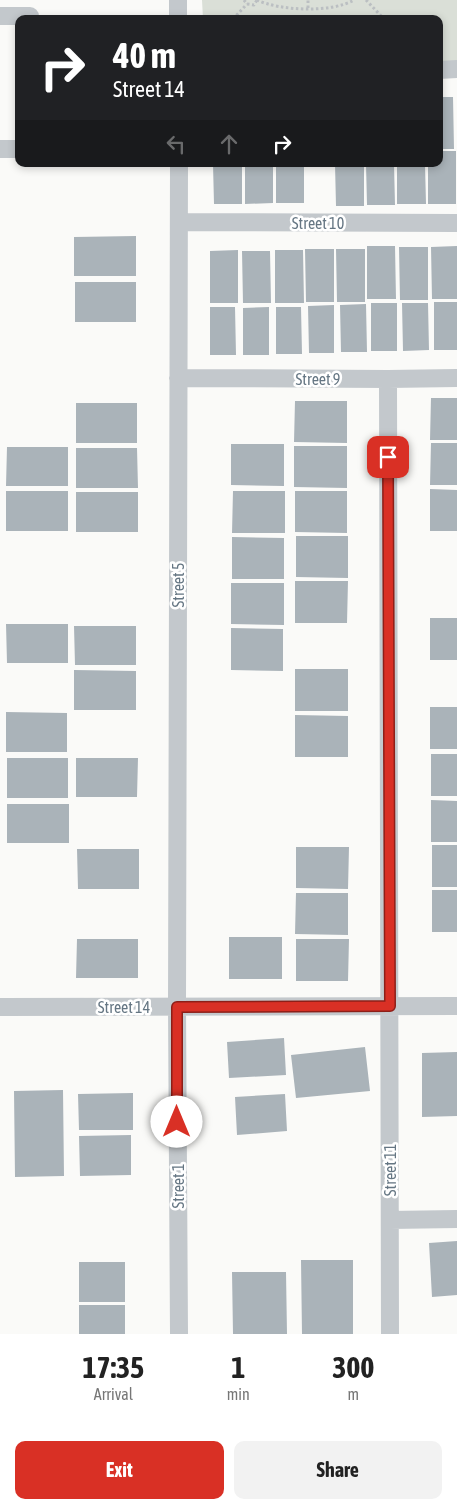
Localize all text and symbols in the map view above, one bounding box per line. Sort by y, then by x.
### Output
icon: right [30,35,95,100]
text: 40 m [113,35,176,75]
text: Street 14 [113,76,185,102]
icon: left [162,130,190,158]
icon: ahead [215,130,243,158]
icon: right [268,130,296,158]
street label: Street 10 [292,214,344,232]
street label: Street 9 [296,370,340,388]
pin [367,436,409,478]
icon: arrive [374,443,402,471]
street label: Street 5 [169,563,187,607]
street label: Street 14 [98,998,150,1016]
position arrow [150,1095,202,1147]
street label: Street 11 [381,1144,399,1196]
street label: Street 1 [169,1164,187,1208]
text: 17:35 [82,1350,144,1384]
text: 1 [231,1350,245,1384]
text: 300 [332,1350,374,1384]
text: Arrival [94,1385,133,1403]
text: min [227,1385,250,1403]
text: m [348,1385,359,1403]
button: Exit [15,1441,224,1499]
button: Share [234,1441,442,1499]

